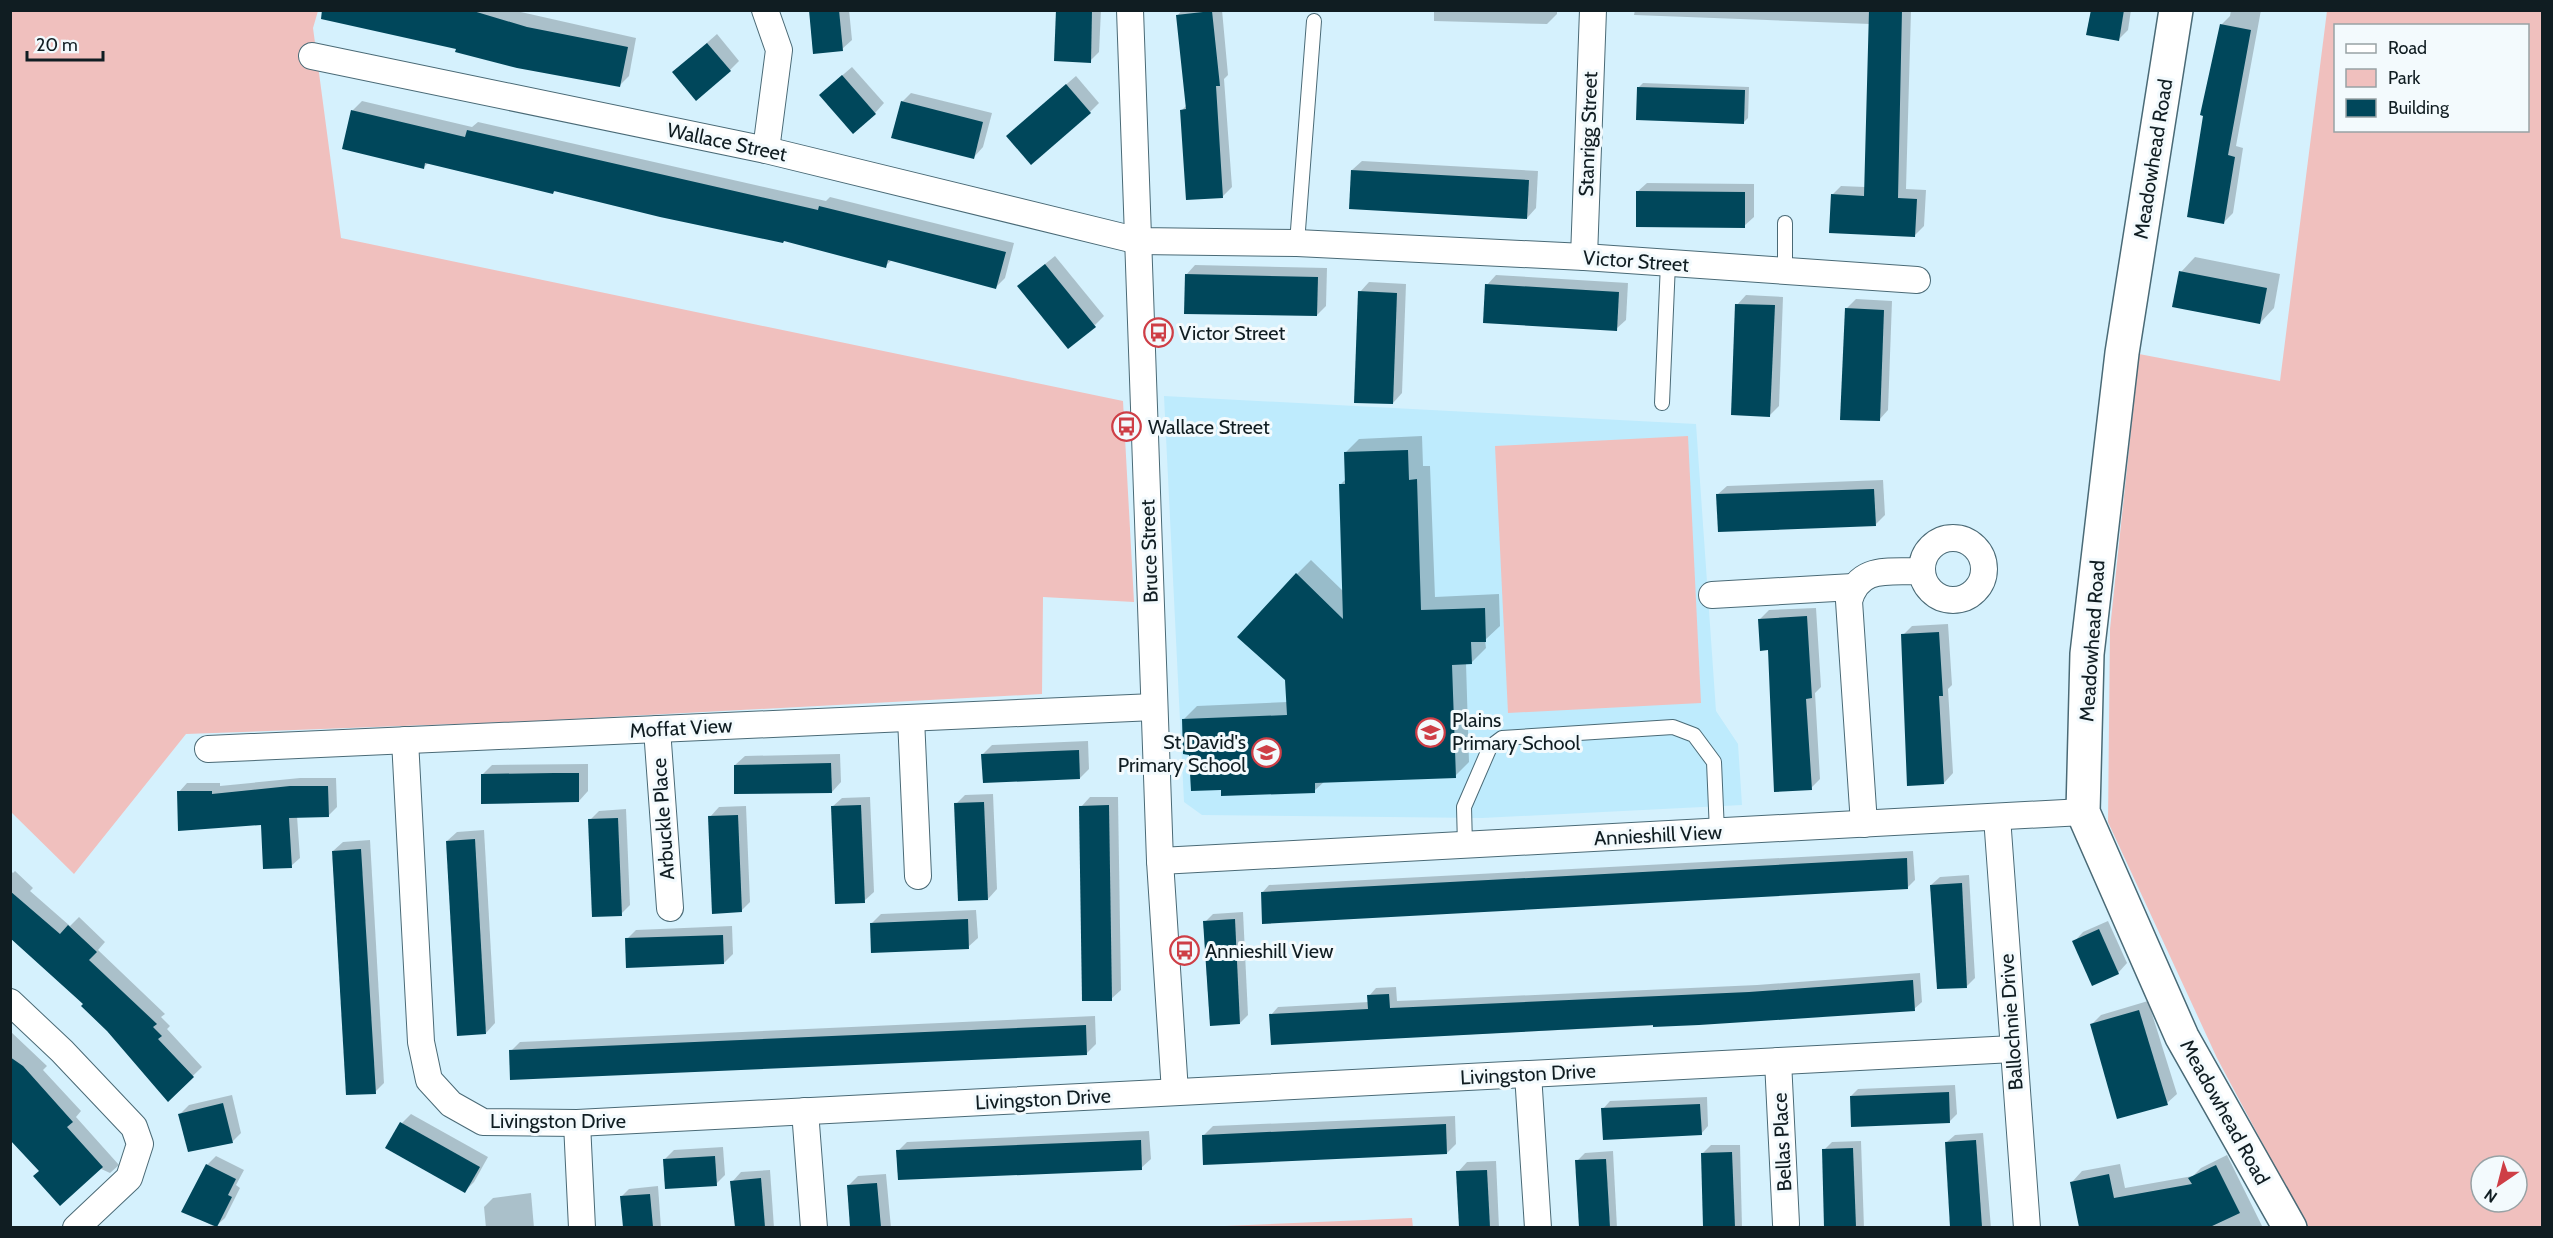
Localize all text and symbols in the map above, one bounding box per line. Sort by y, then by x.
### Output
scale bar [27,24,104,62]
legend [2334,24,2529,132]
text: 20 m [36,34,78,56]
text: Road [2388,37,2427,59]
text: Park [2388,67,2421,89]
street label: Stanrigg Street [1574,71,1602,197]
street label: Meadowhead Road [2128,77,2178,241]
text: Building [2388,97,2450,119]
street label: Wallace Street [665,118,789,166]
street label: Victor Street [1582,245,1690,277]
bus stop icon: Victor Street [1142,317,1174,349]
place label: Victor Street [1179,321,1286,345]
bus stop icon: Wallace Street [1111,411,1143,443]
place label: Wallace Street [1148,415,1270,439]
street label: Bruce Street [1135,499,1163,603]
street label: Meadowhead Road [2074,559,2110,723]
place label: Plains Primary School [1452,708,1580,755]
street label: Moffat View [629,713,733,743]
school or university icon: Plains Primary School [1415,716,1447,748]
place label: St David's Primary School [1118,730,1246,777]
school or university icon: St David's Primary School [1251,737,1283,769]
street label: Arbuckle Place [647,757,679,881]
street label: Annieshill View [1593,820,1723,850]
bus stop icon: Annieshill View [1168,935,1200,967]
place label: Annieshill View [1205,939,1334,963]
street label: Ballochnie Drive [1994,953,2028,1091]
street label: Meadowhead Road [2175,1035,2275,1189]
street label: Livingston Drive [1459,1058,1597,1090]
street label: Livingston Drive [974,1083,1112,1115]
street label: Bellas Place [1767,1092,1797,1192]
street label: Livingston Drive [490,1109,626,1133]
north arrow [2469,1154,2529,1214]
text: N [2481,1185,2501,1207]

